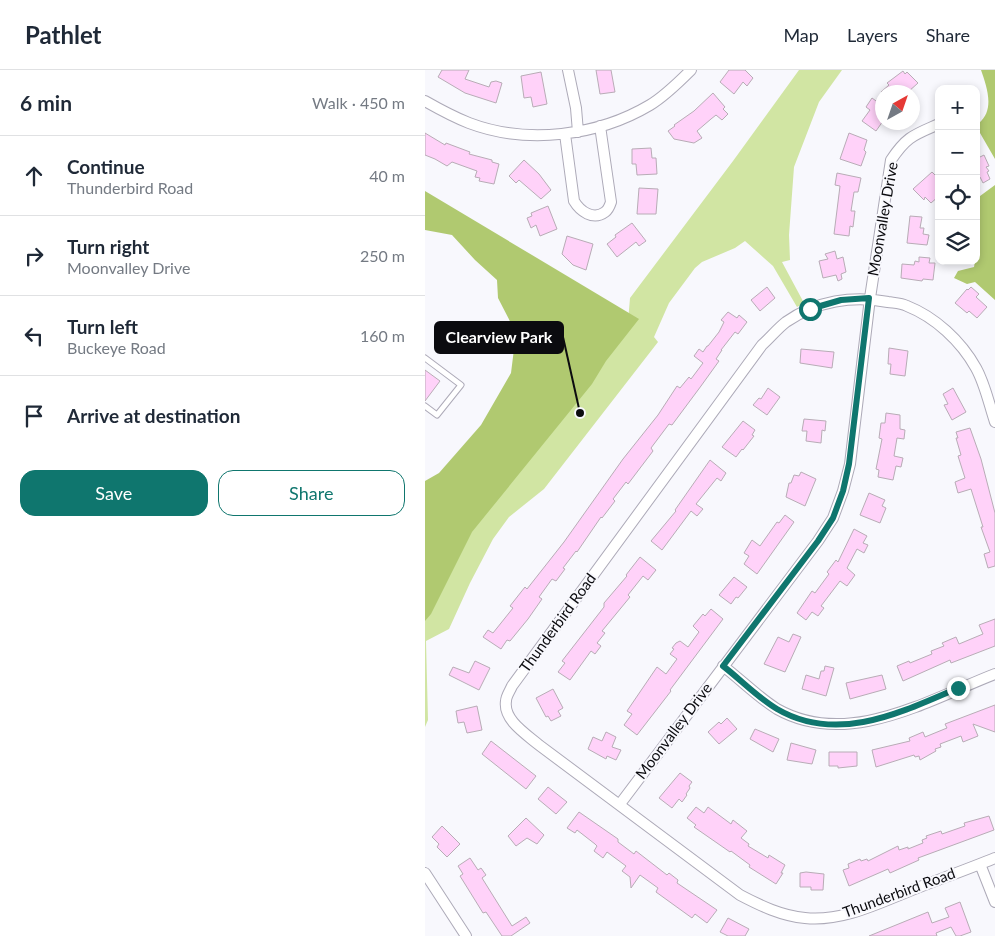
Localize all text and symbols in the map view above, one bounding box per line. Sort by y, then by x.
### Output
text: Pathlet [25,20,102,49]
text: Map [783,24,819,46]
text: Layers [847,24,898,46]
text: Share [926,24,970,46]
north arrow [875,85,920,130]
map controls [935,85,980,265]
button: + [935,85,980,130]
text: 6 min [20,90,72,115]
text: Walk · 450 m [312,93,405,112]
button: − [935,130,980,175]
text: Continue [67,155,145,178]
street label: Moonvalley Drive [863,160,901,277]
icon: ahead [20,162,48,190]
text: 40 m [369,166,405,185]
button: locate [935,175,980,220]
text: Thunderbird Road [67,178,193,197]
button: layers [935,220,980,265]
text: Turn right [67,235,149,258]
icon: right [20,242,48,270]
text: 250 m [360,246,405,265]
text: Moonvalley Drive [67,258,190,277]
route start [799,298,822,321]
text: Turn left [67,315,138,338]
icon: left [20,322,48,350]
callout: Clearview Park [435,322,563,353]
text: 160 m [360,326,405,345]
text: Clearview Park [446,327,553,346]
text: Buckeye Road [67,338,166,357]
icon: arrive [20,402,48,430]
text: Arrive at destination [67,404,240,427]
button: Save [20,470,208,516]
button: Share [218,470,405,516]
street label: Thunderbird Road [515,569,599,676]
route end [947,677,970,700]
street label: Moonvalley Drive [631,679,715,782]
street label: Thunderbird Road [840,863,957,921]

